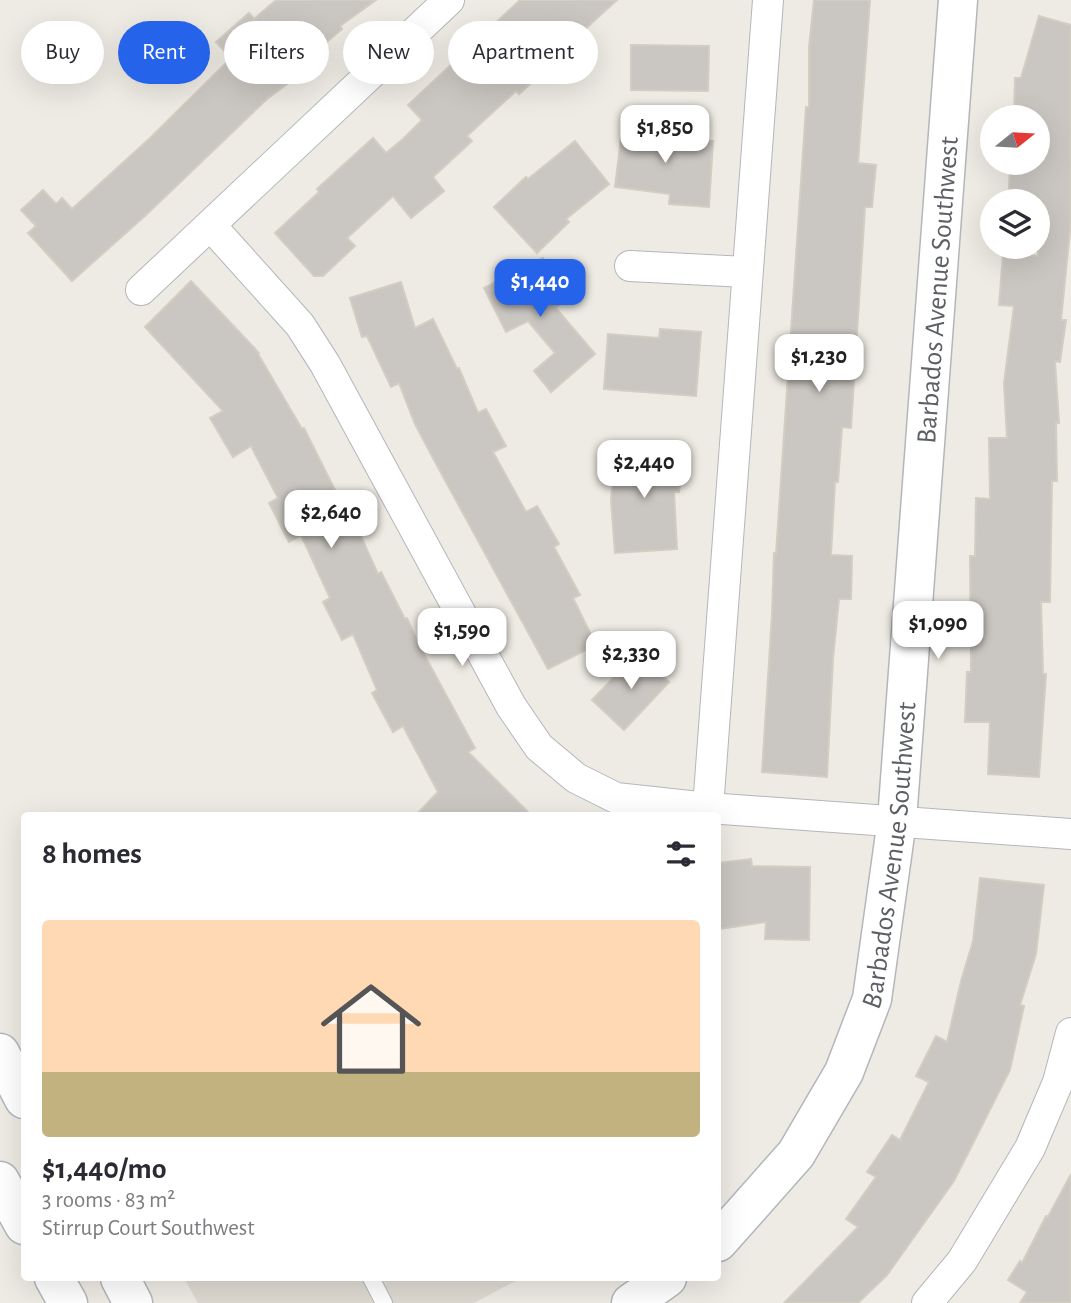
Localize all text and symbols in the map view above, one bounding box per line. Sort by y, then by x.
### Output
chip: Buy [21,21,104,84]
chip: Rent [118,21,210,84]
chip: Filters [224,21,329,84]
chip: New [343,21,434,84]
chip: Apartment [448,21,598,84]
north arrow [980,105,1050,175]
map controls [980,105,1050,259]
pin: $1,850 [608,106,722,165]
text: $1,850 [636,116,694,139]
street label: Barbados Avenue Southwest [913,135,964,445]
button: layers [980,189,1050,259]
pin: $1,440 [483,260,597,319]
text: $1,440 [510,270,570,293]
pin: $1,230 [762,334,876,394]
text: $1,230 [791,345,847,368]
pin: $2,440 [587,440,701,500]
text: $2,440 [613,451,675,474]
pin: $2,640 [274,490,388,550]
text: $2,640 [300,501,362,524]
pin: $1,090 [881,602,995,661]
pin: $1,590 [405,608,519,668]
text: $1,090 [909,612,967,635]
text: $1,590 [434,619,490,642]
pin: $2,330 [574,632,688,691]
text: $2,330 [602,642,660,665]
street label: Barbados Avenue Southwest [858,701,922,1013]
icon: filters [662,835,700,873]
text: 8 homes [42,839,142,869]
icon: home [308,966,434,1092]
text: $1,440/mo [42,1154,167,1184]
text: 3 rooms · 83 m² [42,1189,175,1212]
text: Stirrup Court Southwest [42,1217,255,1240]

